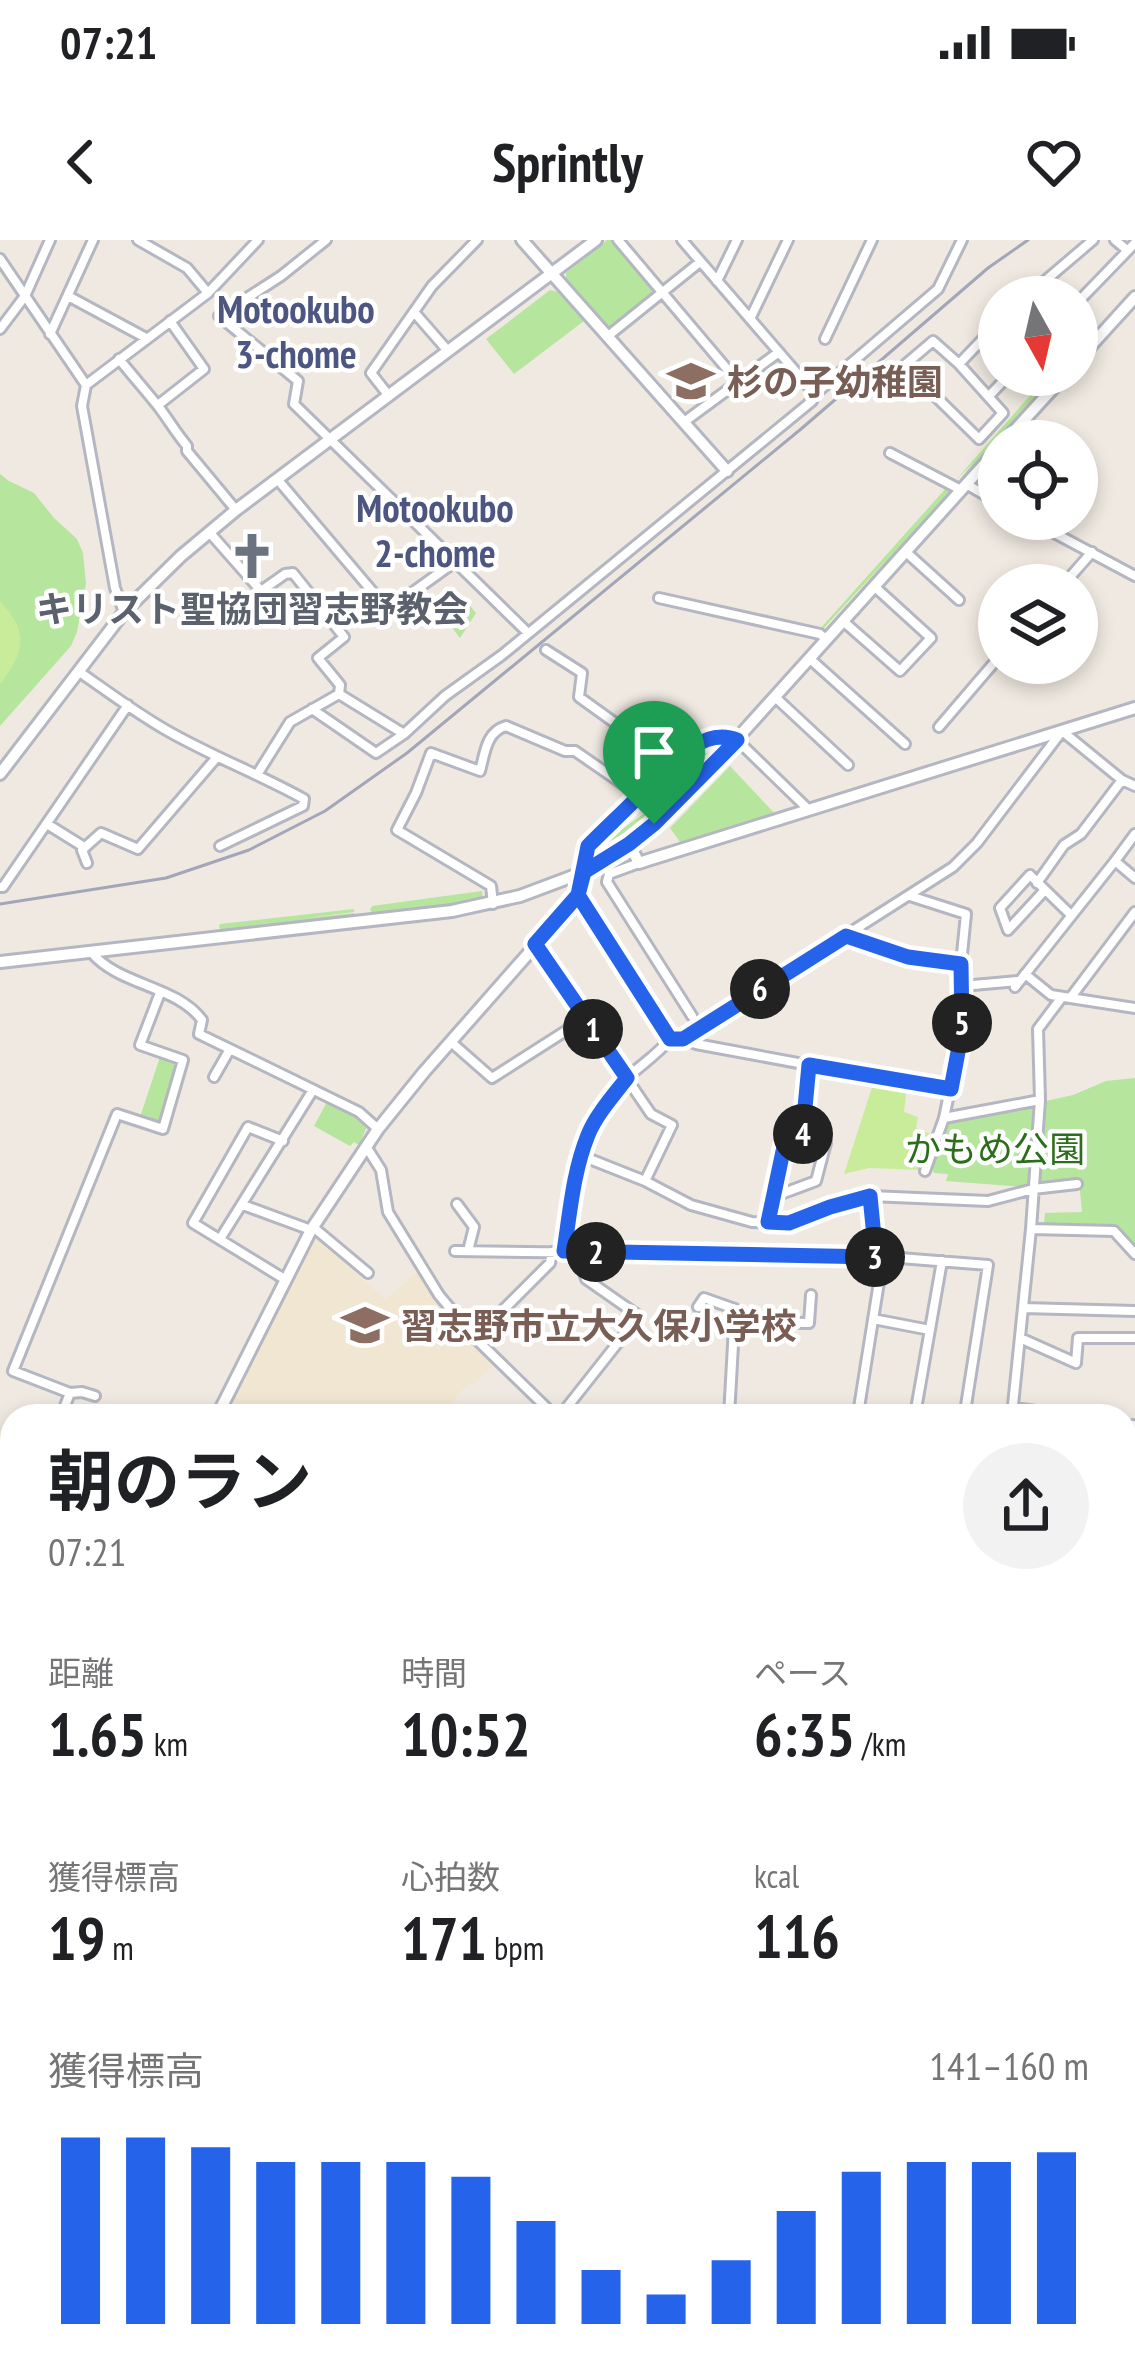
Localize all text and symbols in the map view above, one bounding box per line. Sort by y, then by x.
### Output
text: 07:21 [60,13,157,71]
text: Sprintly [492,127,643,197]
icon: back [48,129,114,195]
icon: heart [1021,129,1087,195]
north arrow [978,276,1098,396]
map controls [978,276,1098,684]
district label: Motookubo 3-chome [217,283,375,379]
school or university icon: 杉の子幼稚園 [666,356,716,406]
place label: 杉の子幼稚園 [727,358,943,405]
button: locate [978,420,1098,540]
district label: Motookubo 2-chome [356,482,514,578]
church icon: キリスト聖協団習志野教会 [227,531,277,581]
button: layers [978,564,1098,684]
place label: キリスト聖協団習志野教会 [36,585,468,632]
pin [603,701,705,824]
icon: arrive [621,719,687,785]
pin: 6 [730,959,790,1019]
text: 6 [752,967,768,1010]
pin: 5 [932,993,992,1053]
pin: 1 [563,999,623,1059]
text: 5 [954,1001,970,1044]
text: 1 [585,1007,601,1050]
pin: 4 [773,1104,833,1164]
text: 4 [795,1112,811,1155]
park label: かもめ公園 [905,1125,1085,1172]
pin: 2 [566,1222,626,1282]
pin: 3 [845,1227,905,1287]
text: 2 [588,1230,604,1273]
text: 3 [867,1235,883,1278]
school or university icon: 習志野市立大久保小学校 [340,1300,390,1350]
place label: 習志野市立大久保小学校 [401,1302,797,1349]
text: 朝のラン [48,1438,312,1523]
button: share [963,1443,1089,1569]
text: 07:21 [48,1526,126,1577]
text: 距離 [48,1651,114,1694]
text: 時間 [401,1651,467,1694]
text: ペース [754,1651,851,1694]
text: 1.65 [48,1695,147,1773]
text: 10:52 [401,1695,531,1773]
text: 6:35 [754,1695,855,1773]
text: km [147,1722,188,1765]
text: /km [855,1722,906,1765]
text: kcal [754,1854,799,1897]
text: 獲得標高 [48,1855,180,1898]
text: 心拍数 [401,1855,500,1898]
text: 116 [754,1897,840,1975]
text: 19 [48,1899,105,1977]
text: 171 [401,1899,487,1977]
text: m [105,1926,134,1969]
text: bpm [487,1926,544,1969]
text: 141–160 m [929,2040,1089,2091]
text: 獲得標高 [48,2045,204,2096]

